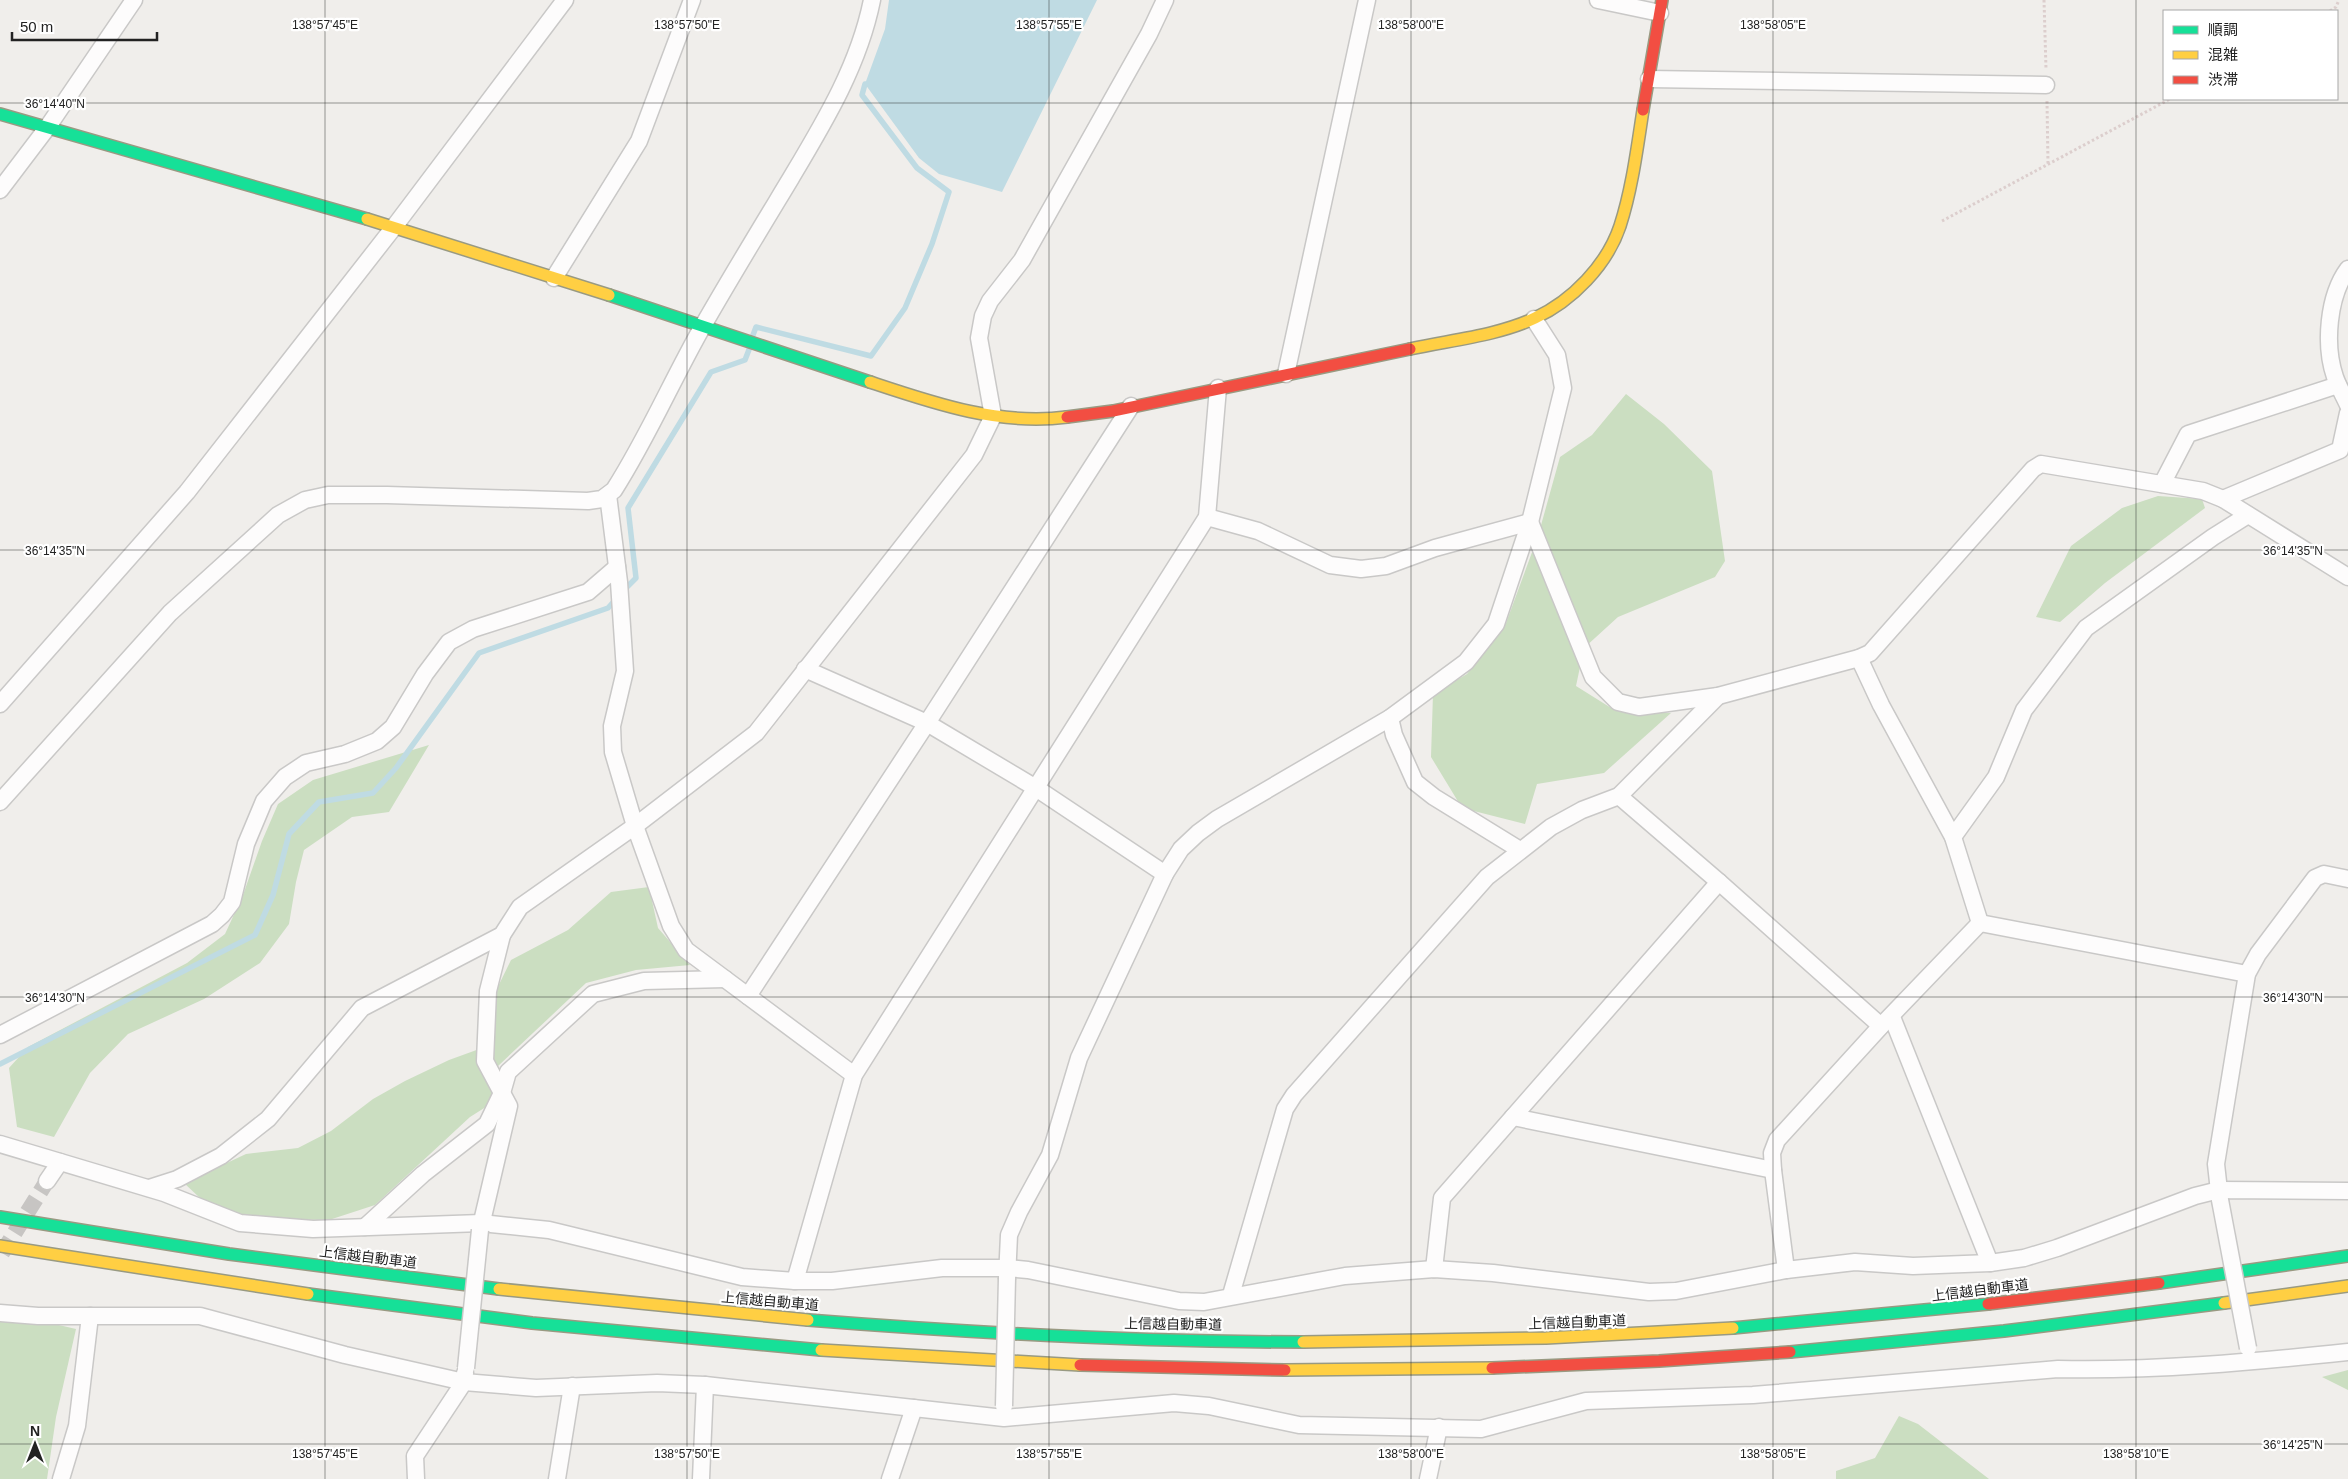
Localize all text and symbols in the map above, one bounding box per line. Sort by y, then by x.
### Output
scale bar [12,10,158,42]
legend [2163,10,2338,100]
text: 50 m [20,18,53,35]
text: 138°57'45"E [292,18,358,32]
text: 138°57'50"E [654,18,720,32]
text: 138°57'55"E [1016,18,1082,32]
text: 138°58'00"E [1378,18,1444,32]
text: 138°58'05"E [1740,18,1806,32]
text: 順調 [2208,21,2238,38]
text: 混雑 [2208,46,2238,63]
text: 渋滞 [2208,71,2238,88]
text: 36°14'40"N [25,97,85,111]
text: 36°14'35"N [25,544,85,558]
text: 36°14'35"N [2263,544,2323,558]
text: 36°14'30"N [25,991,85,1005]
text: 36°14'30"N [2263,991,2323,1005]
street label: 上信越自動車道 [318,1243,418,1271]
street label: 上信越自動車道 [1930,1276,2030,1304]
street label: 上信越自動車道 [720,1289,820,1313]
street label: 上信越自動車道 [1528,1312,1626,1332]
street label: 上信越自動車道 [1124,1315,1222,1333]
north arrow [10,1419,60,1469]
text: N [30,1423,40,1439]
text: 36°14'25"N [2263,1438,2323,1452]
text: 138°57'45"E [292,1447,358,1461]
text: 138°57'50"E [654,1447,720,1461]
text: 138°57'55"E [1016,1447,1082,1461]
text: 138°58'00"E [1378,1447,1444,1461]
text: 138°58'05"E [1740,1447,1806,1461]
text: 138°58'10"E [2103,1447,2169,1461]

